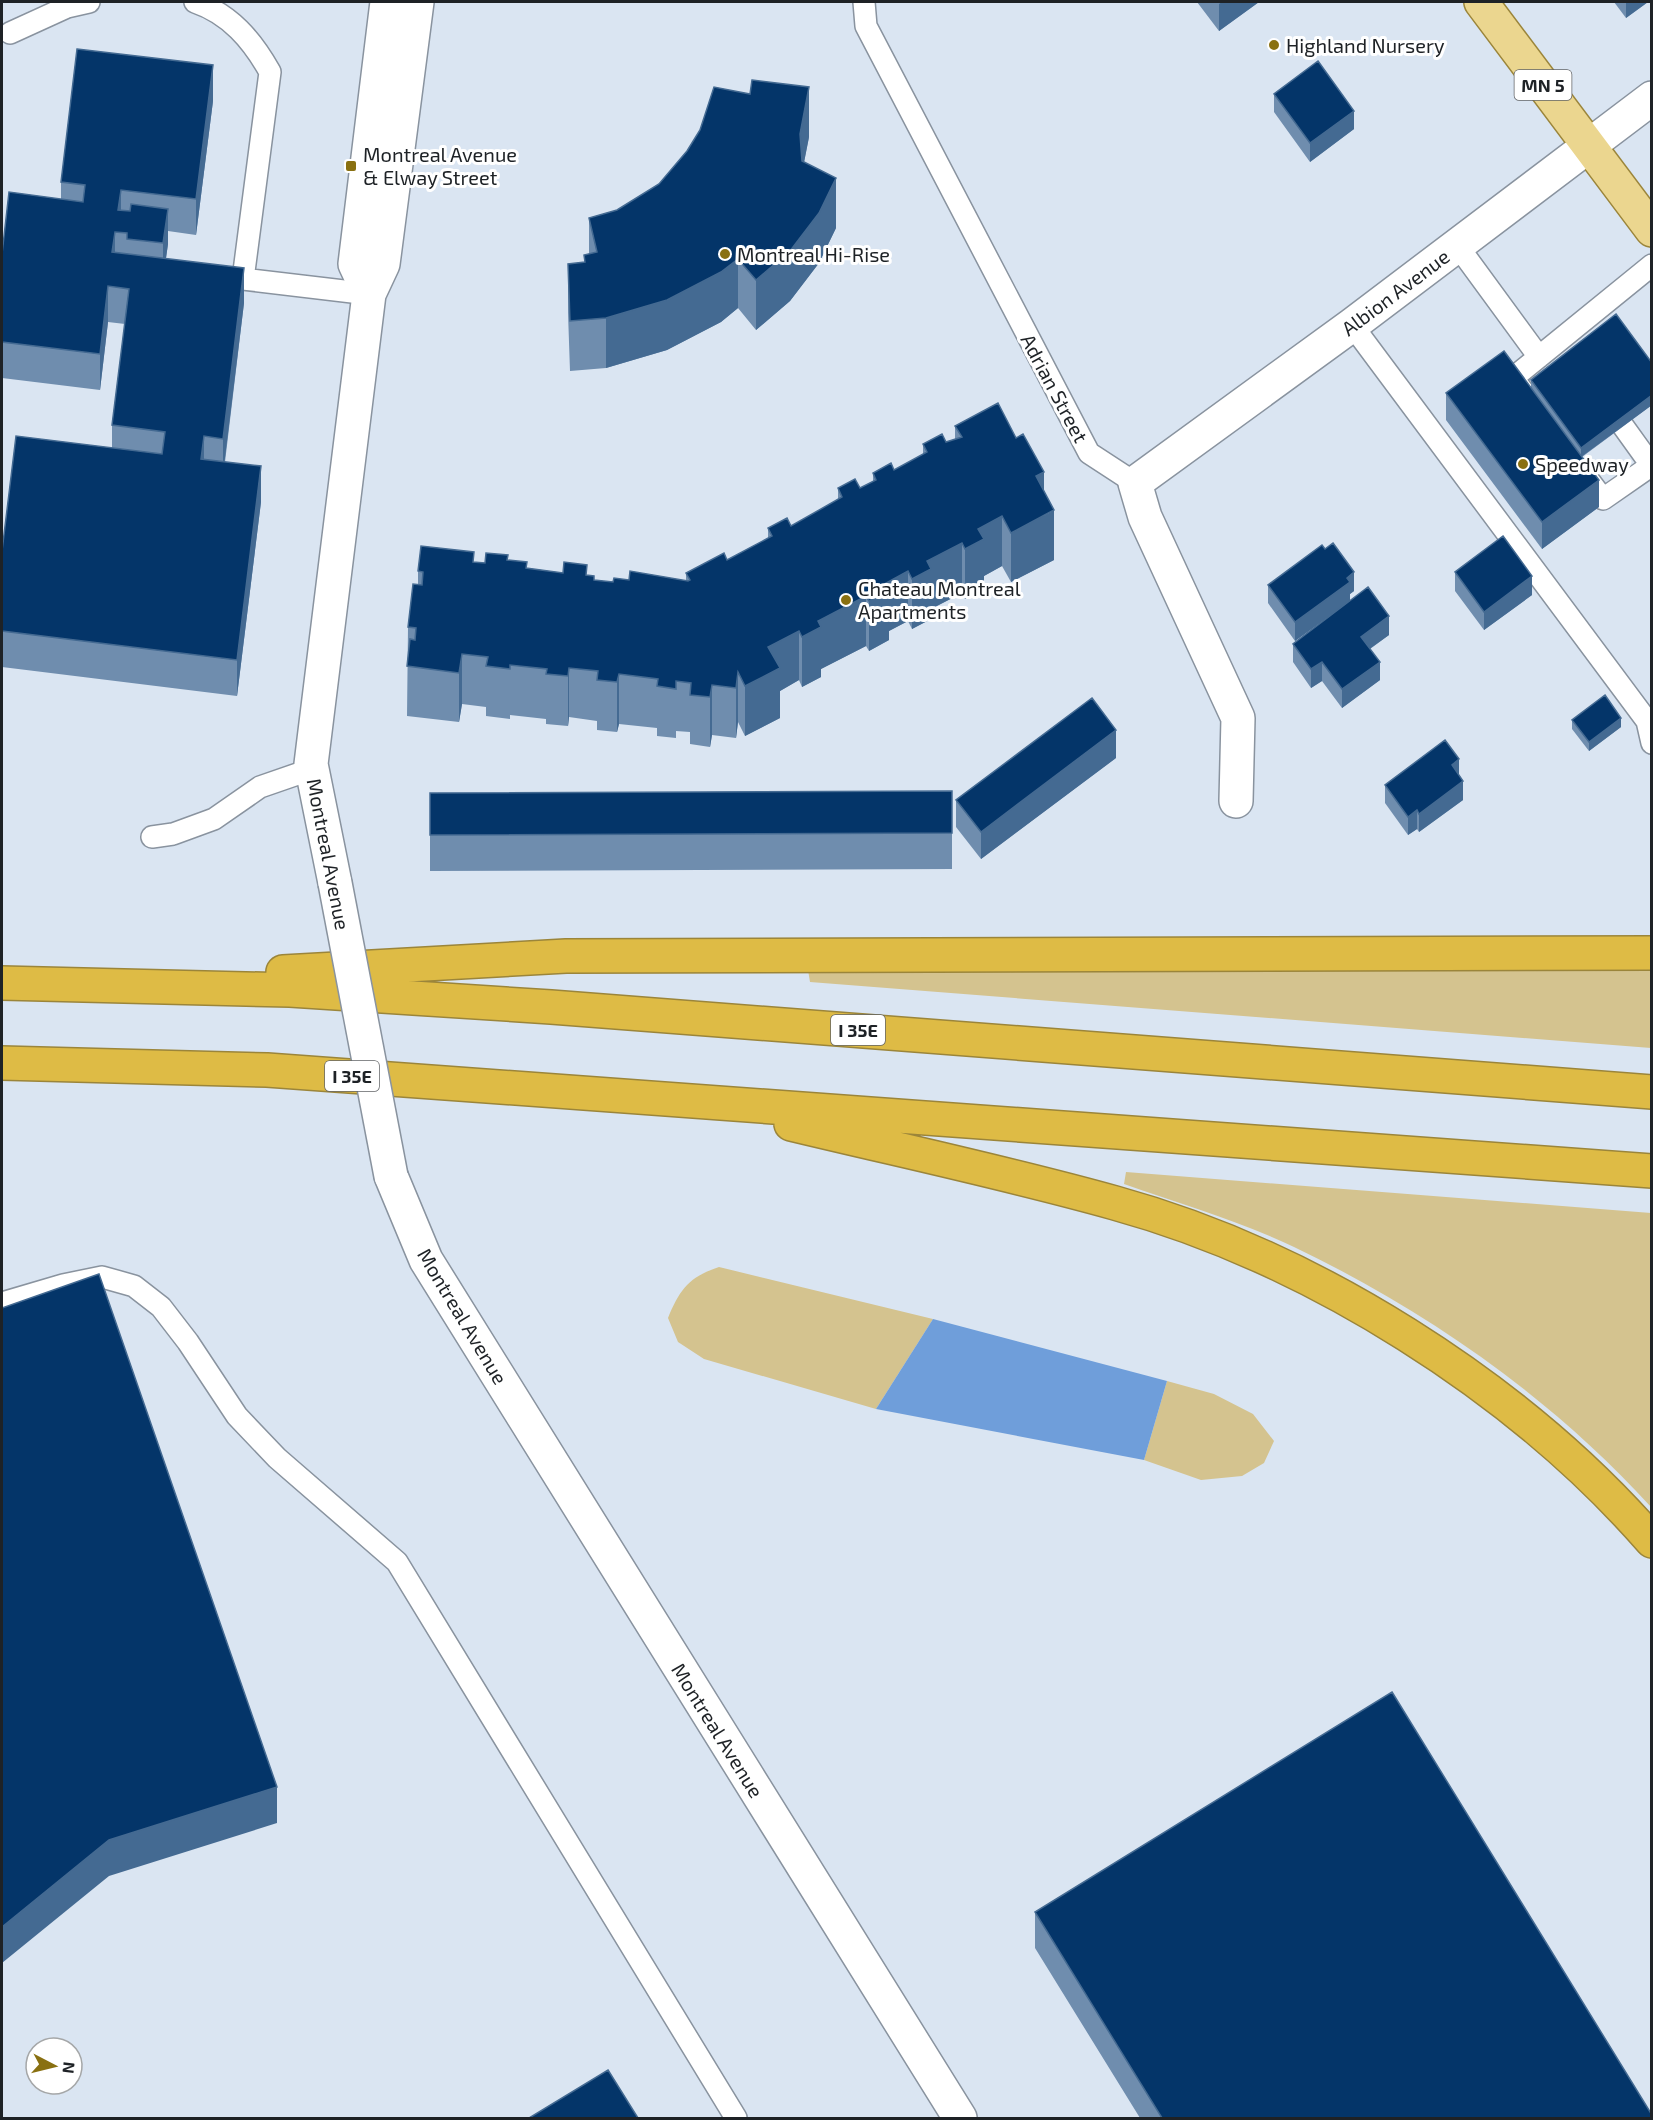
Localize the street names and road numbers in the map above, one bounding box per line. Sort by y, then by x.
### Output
road number: MN 5 [1514,70,1572,100]
street label: Albion Avenue [1336,244,1454,340]
street label: Adrian Street [1016,330,1094,447]
street label: Montreal Avenue [303,776,355,932]
road number: I 35E [831,1015,885,1045]
road number: I 35E [325,1061,379,1091]
street label: Montreal Avenue [413,1244,513,1388]
street label: Montreal Avenue [667,1658,769,1802]

